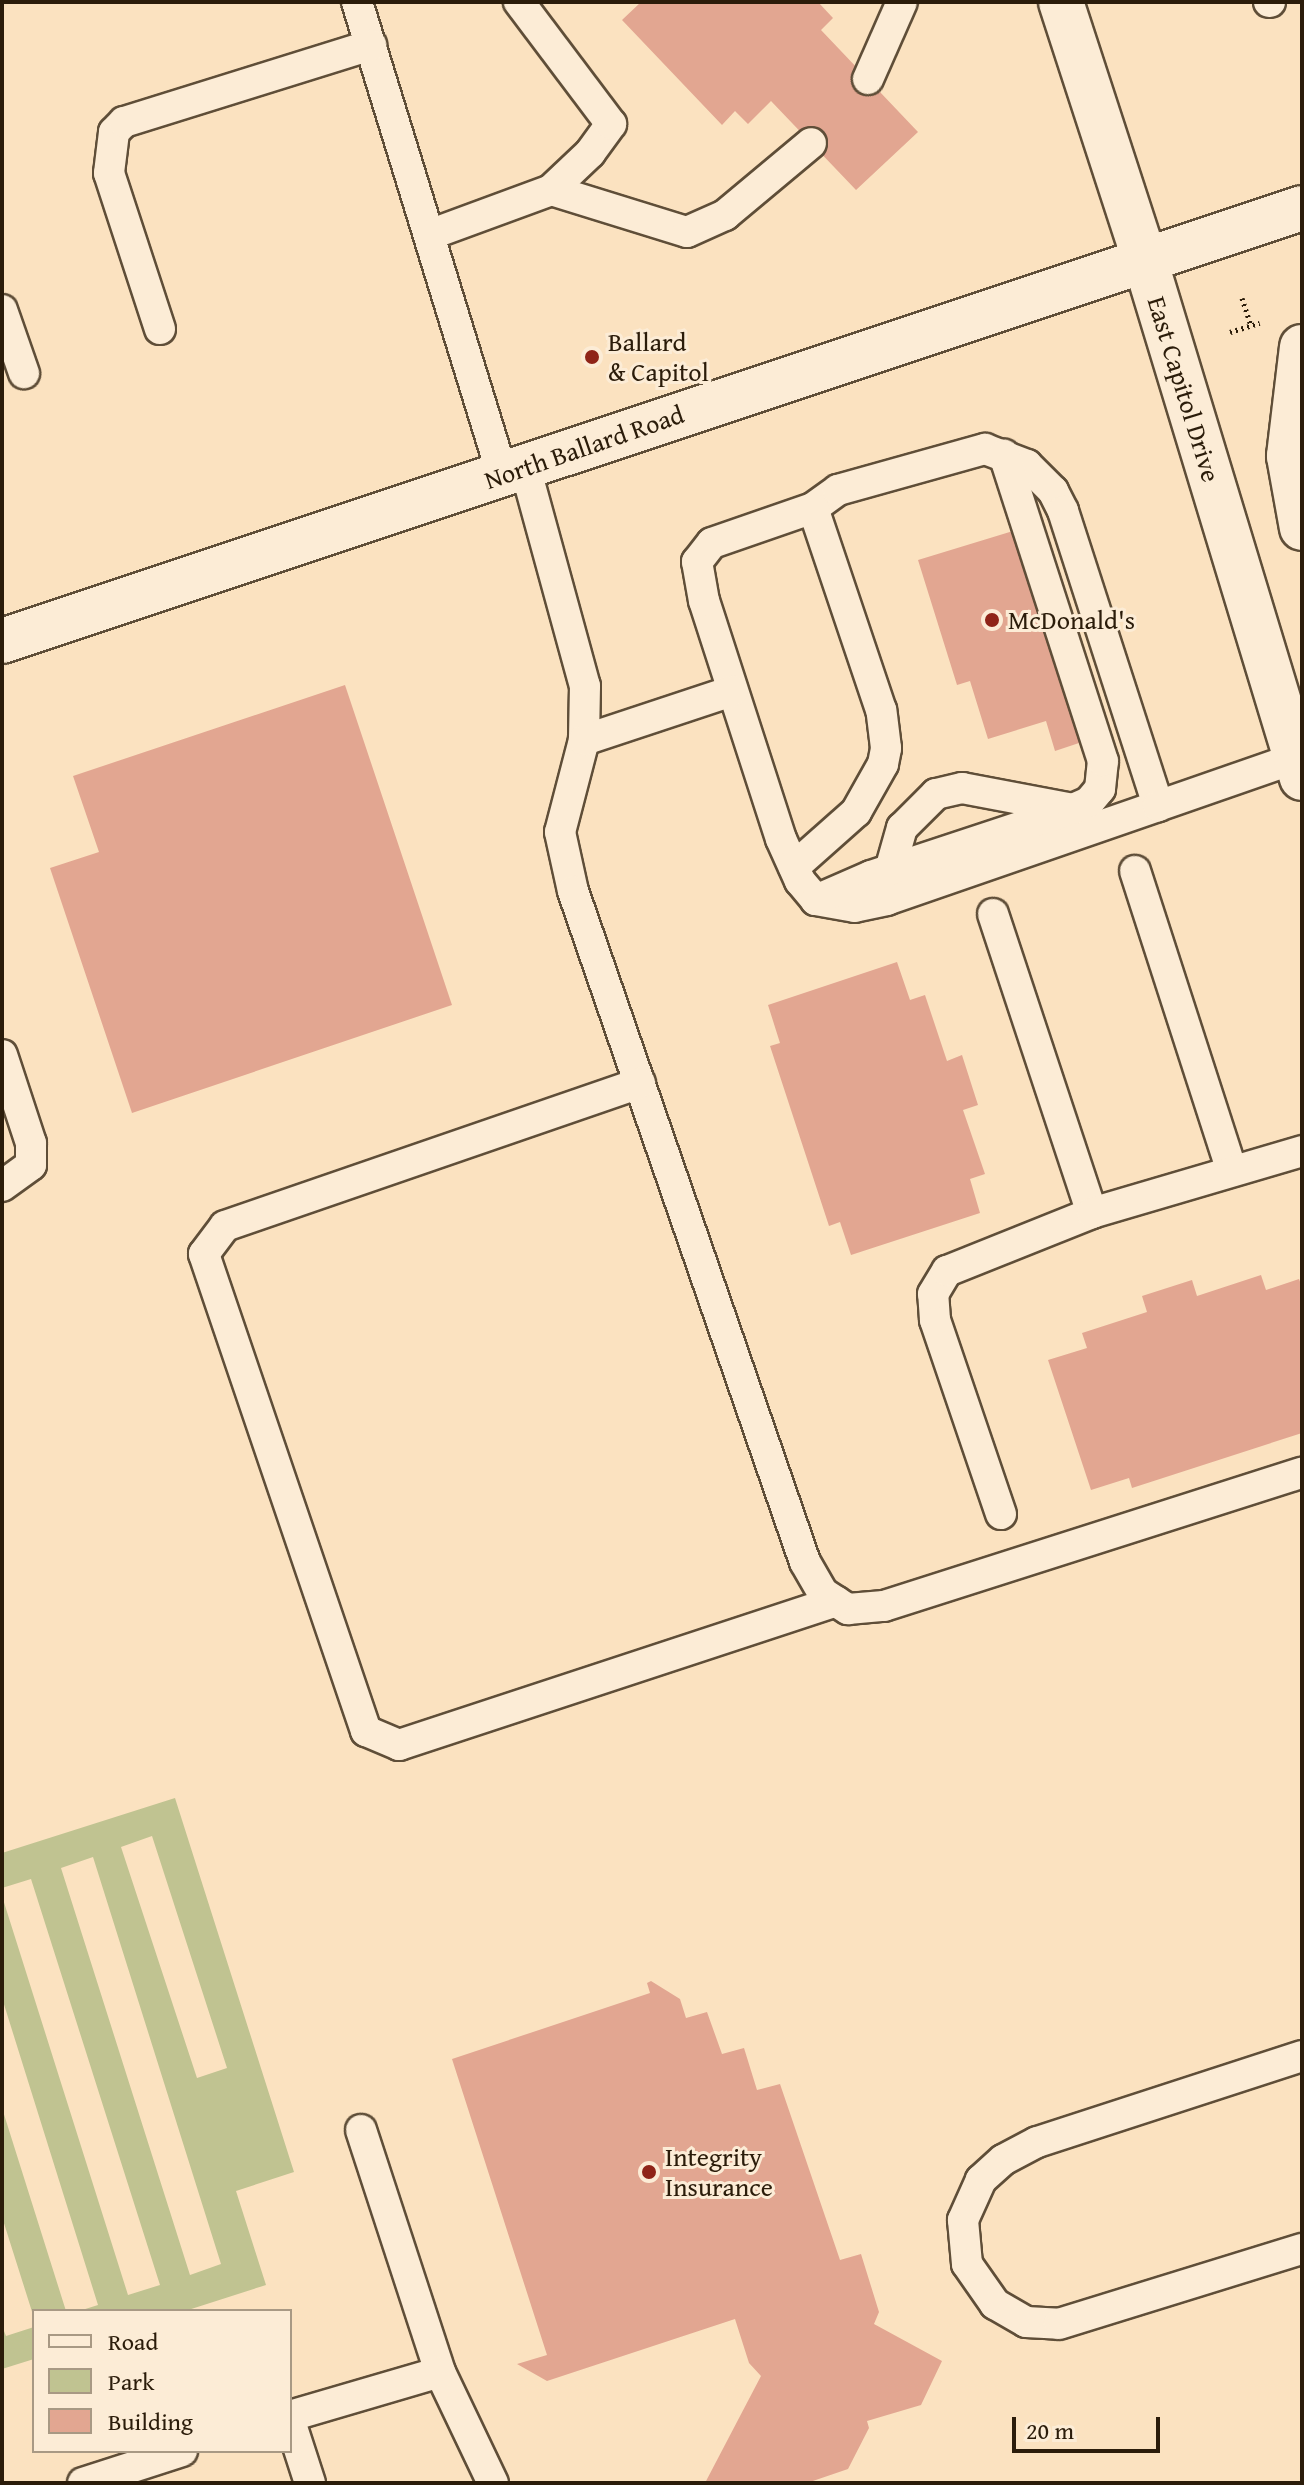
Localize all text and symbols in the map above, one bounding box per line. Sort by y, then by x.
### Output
street label: East Capitol Drive [1141,293,1227,485]
place label: Ballard & Capitol [608,326,709,388]
marker: Ballard & Capitol [583,348,601,366]
street label: North Ballard Road [480,398,688,496]
place label: McDonald's [1008,604,1135,636]
marker: McDonald's [983,611,1001,629]
place label: Integrity Insurance [665,2141,773,2202]
marker: Integrity Insurance [640,2163,658,2181]
legend [32,2309,292,2453]
text: Road [108,2324,158,2359]
text: Park [108,2364,154,2399]
scale bar [1016,2401,1164,2451]
text: Building [108,2404,193,2439]
text: 20 m [1026,2413,1074,2448]

